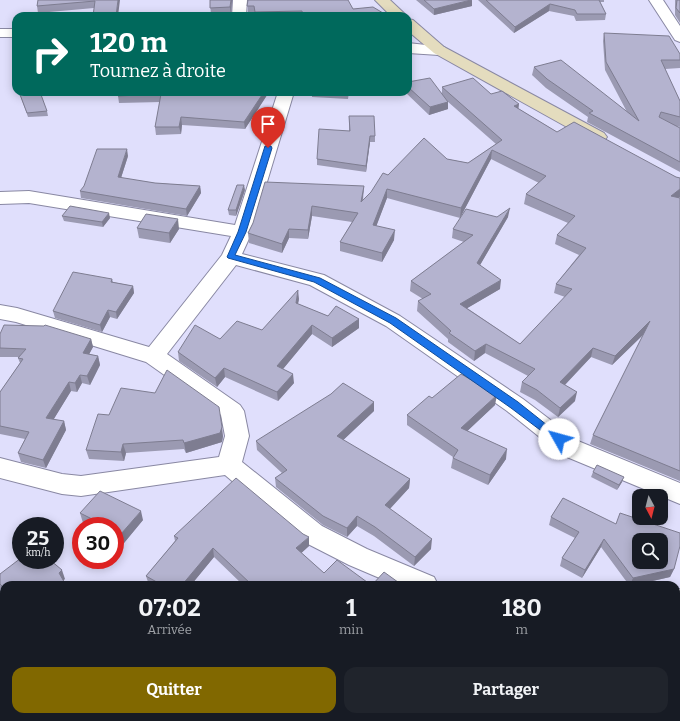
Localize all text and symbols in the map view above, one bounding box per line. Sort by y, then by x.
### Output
text: 120 m [90,26,167,59]
icon: right [24,28,76,80]
text: Tournez à droite [90,60,226,82]
pin [251,107,285,148]
icon: arrive [257,113,279,135]
position arrow [538,418,580,460]
north arrow [632,489,668,525]
map controls [632,489,668,569]
speed limit sign: 30 [72,517,124,569]
text: 25 [27,526,49,550]
button: search [632,533,668,569]
text: km/h [26,547,50,559]
text: 07:02 [138,594,201,622]
text: 1 [346,594,356,622]
text: 180 [502,594,542,622]
text: Arrivée [147,622,192,637]
text: min [339,622,363,637]
text: m [516,622,528,637]
button: Quitter [12,667,336,713]
button: Partager [344,667,668,713]

